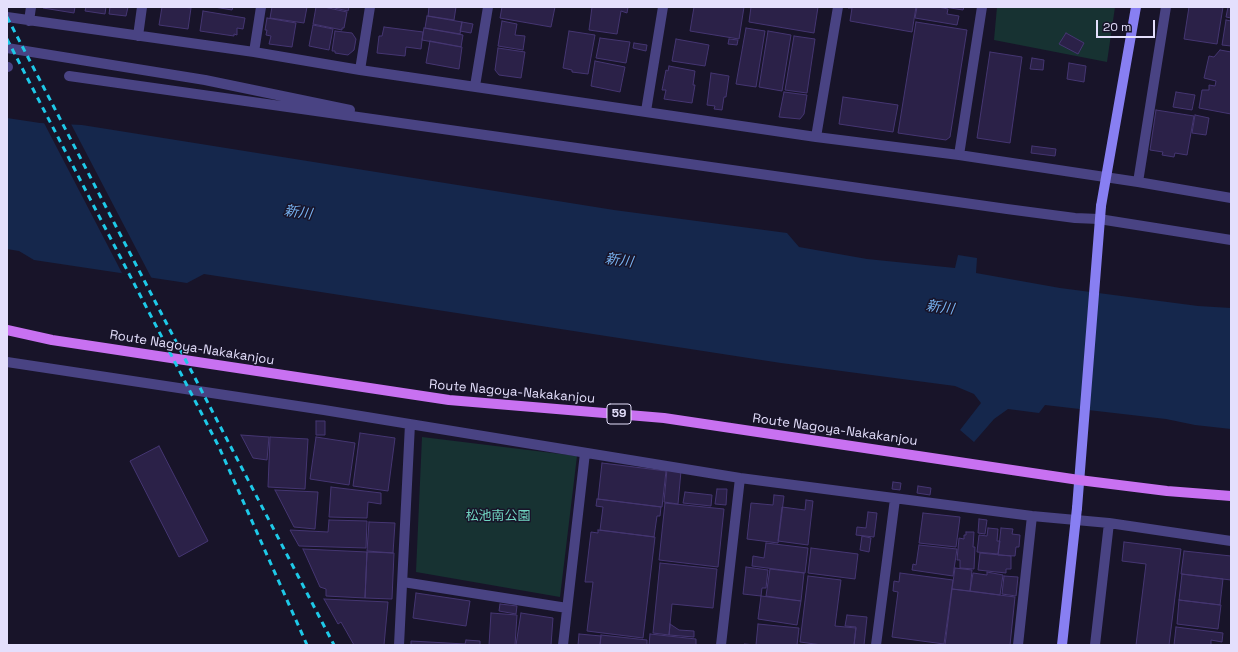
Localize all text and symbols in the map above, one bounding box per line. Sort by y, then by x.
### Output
scale bar [1098,12,1157,38]
text: 20 m [1103,19,1131,35]
water label: 新川 [283,203,313,223]
water label: 新川 [604,251,634,271]
water label: 新川 [925,298,955,318]
street label: Route Nagoya-Nakakanjou [109,327,275,369]
street label: Route Nagoya-Nakakanjou [428,377,596,407]
road number: 59 [607,404,631,424]
street label: Route Nagoya-Nakakanjou [752,411,918,449]
park label: 松池南公園 [466,508,530,524]

